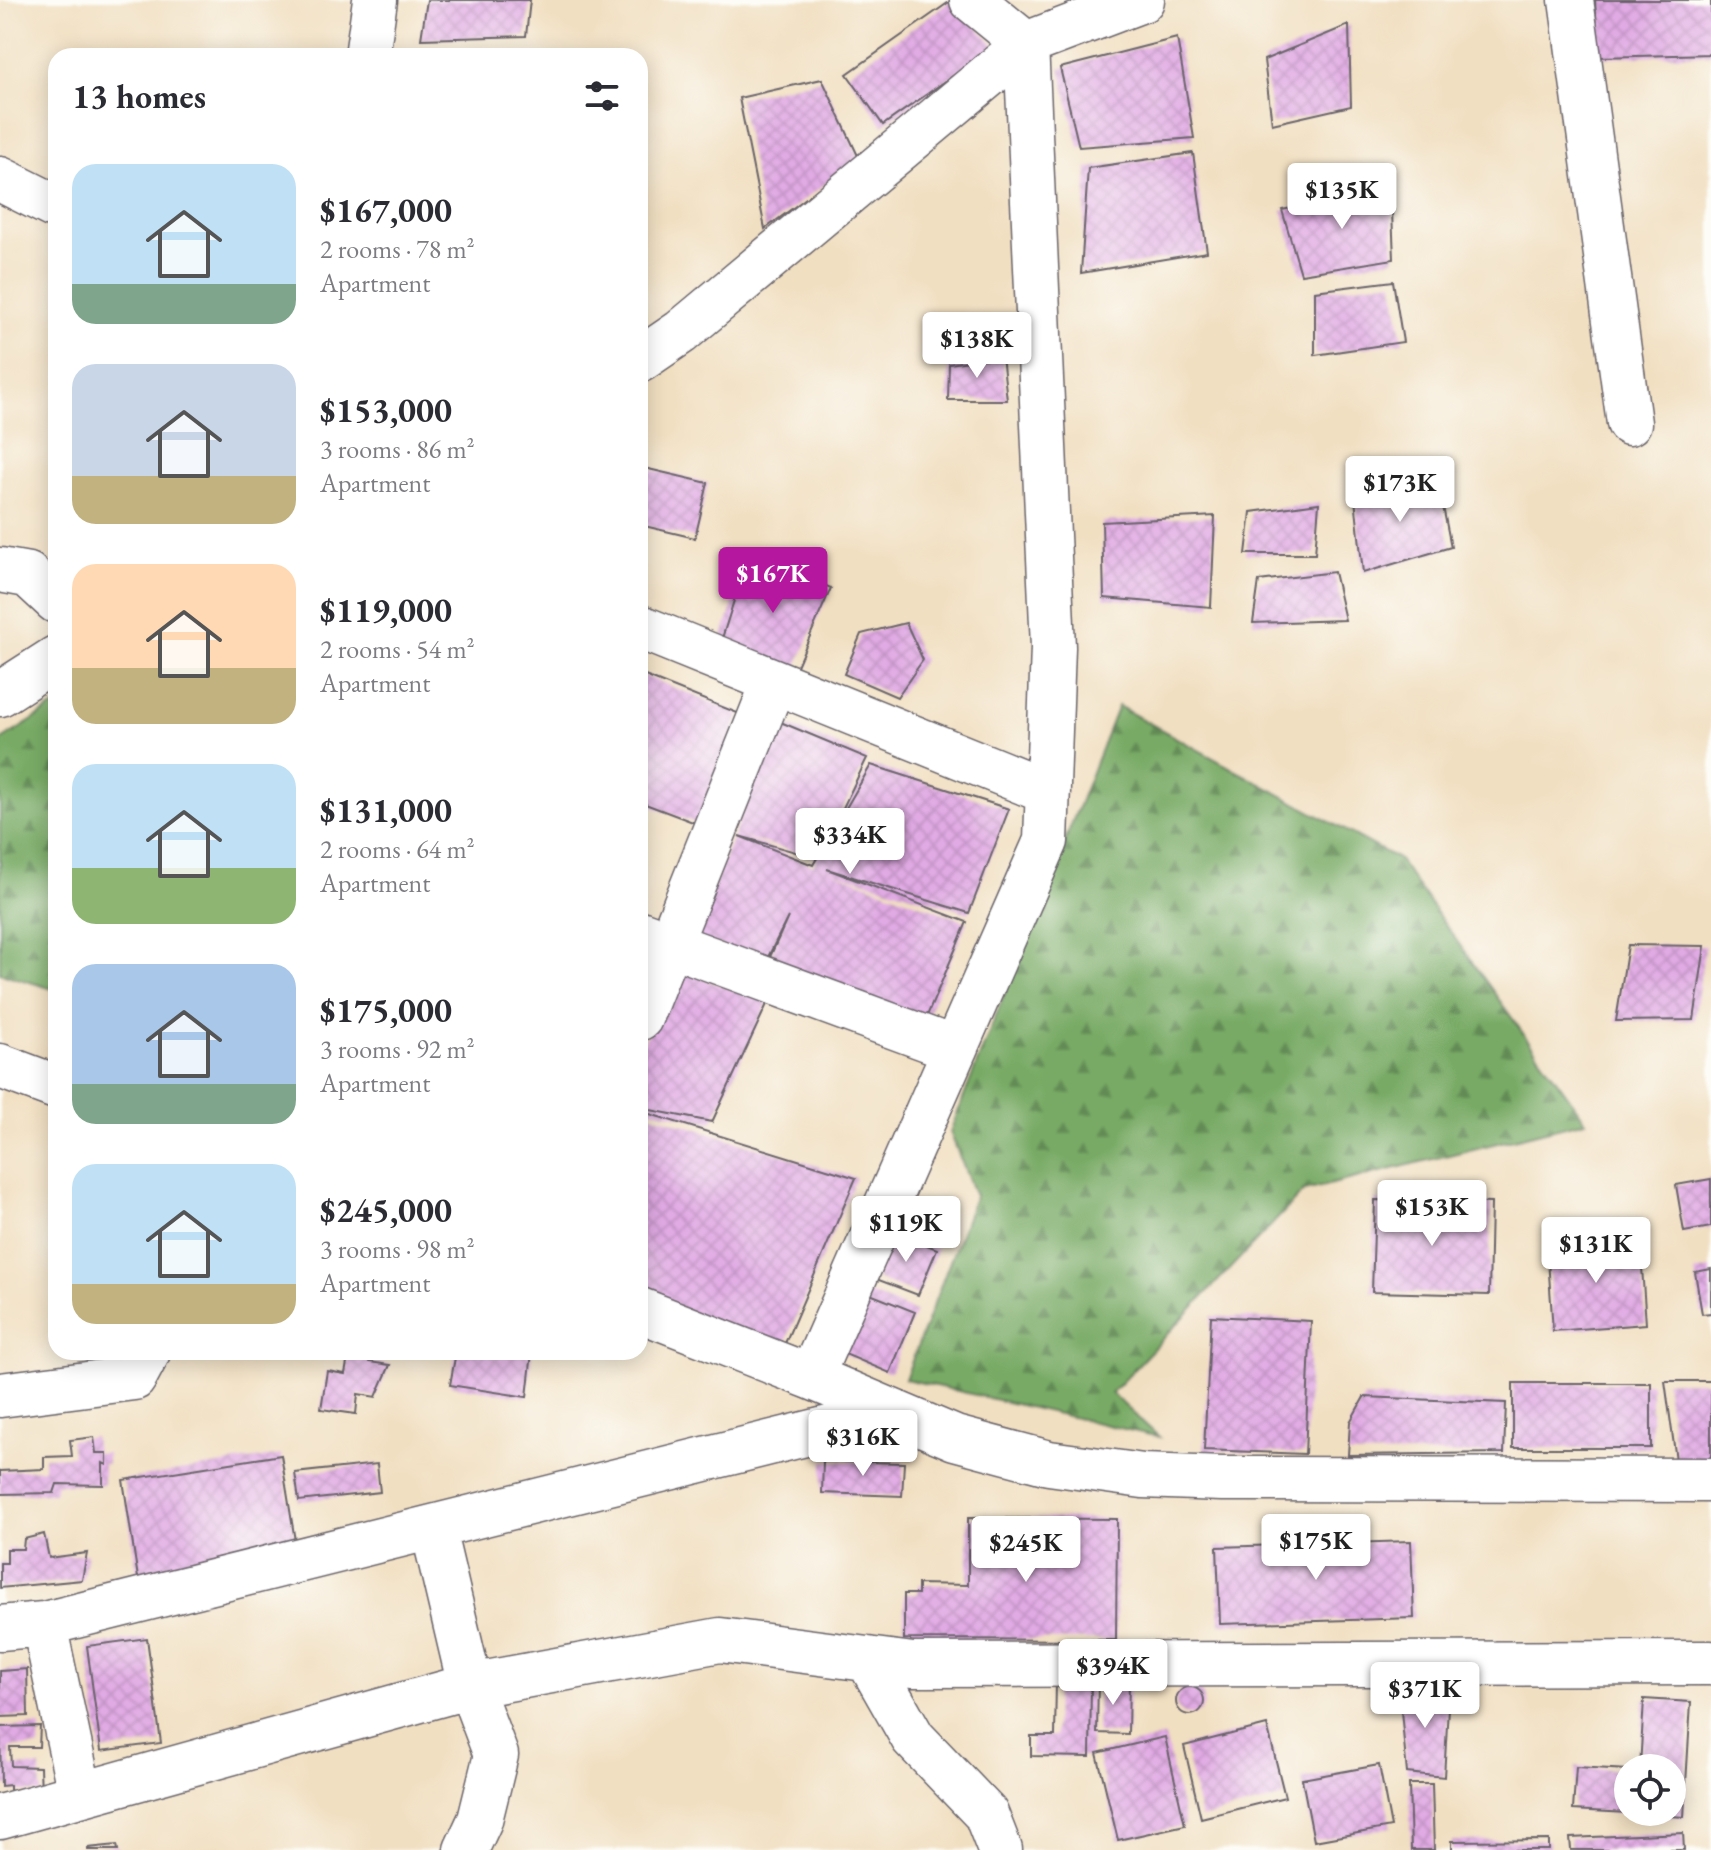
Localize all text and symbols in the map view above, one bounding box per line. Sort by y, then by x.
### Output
text: 13 homes [72,74,206,118]
icon: filters [580,74,624,118]
pin: $135K [1286,163,1398,231]
text: $135K [1305,172,1379,206]
text: $167,000 [320,188,452,232]
icon: home [136,196,232,292]
text: 2 rooms · 78 m² [320,232,475,266]
text: Apartment [320,266,430,300]
pin: $138K [921,312,1033,380]
text: $138K [940,321,1014,355]
text: $153,000 [320,388,452,432]
icon: home [136,396,232,492]
text: 3 rooms · 86 m² [320,432,475,466]
pin: $173K [1344,456,1456,524]
text: $173K [1363,465,1437,499]
text: Apartment [320,466,430,500]
pin: $167K [717,547,829,615]
text: $167K [736,556,810,590]
text: $119,000 [320,588,452,632]
icon: home [136,596,232,692]
text: 2 rooms · 54 m² [320,632,475,666]
text: Apartment [320,666,430,700]
text: $131,000 [320,788,452,832]
icon: home [136,796,232,892]
pin: $334K [794,808,906,876]
text: $334K [813,817,887,851]
text: 2 rooms · 64 m² [320,832,475,866]
text: Apartment [320,866,430,900]
text: $175,000 [320,988,452,1032]
icon: home [136,996,232,1092]
text: 3 rooms · 92 m² [320,1032,475,1066]
text: Apartment [320,1066,430,1100]
pin: $153K [1376,1180,1488,1248]
text: $245,000 [320,1188,452,1232]
text: $153K [1395,1189,1469,1223]
icon: home [136,1196,232,1292]
pin: $119K [850,1196,962,1264]
text: $119K [869,1205,943,1239]
pin: $131K [1540,1217,1652,1285]
text: $131K [1559,1226,1633,1260]
text: 3 rooms · 98 m² [320,1232,475,1266]
text: Apartment [320,1266,430,1300]
pin: $316K [807,1410,919,1478]
text: $316K [826,1419,900,1453]
pin: $175K [1260,1514,1372,1582]
pin: $245K [970,1516,1082,1584]
text: $175K [1279,1523,1353,1557]
text: $245K [989,1525,1063,1559]
pin: $394K [1057,1639,1169,1707]
text: $394K [1076,1648,1150,1682]
pin: $371K [1369,1662,1481,1730]
text: $371K [1388,1671,1462,1705]
map controls [1614,1754,1686,1826]
button: locate [1614,1754,1686,1826]

